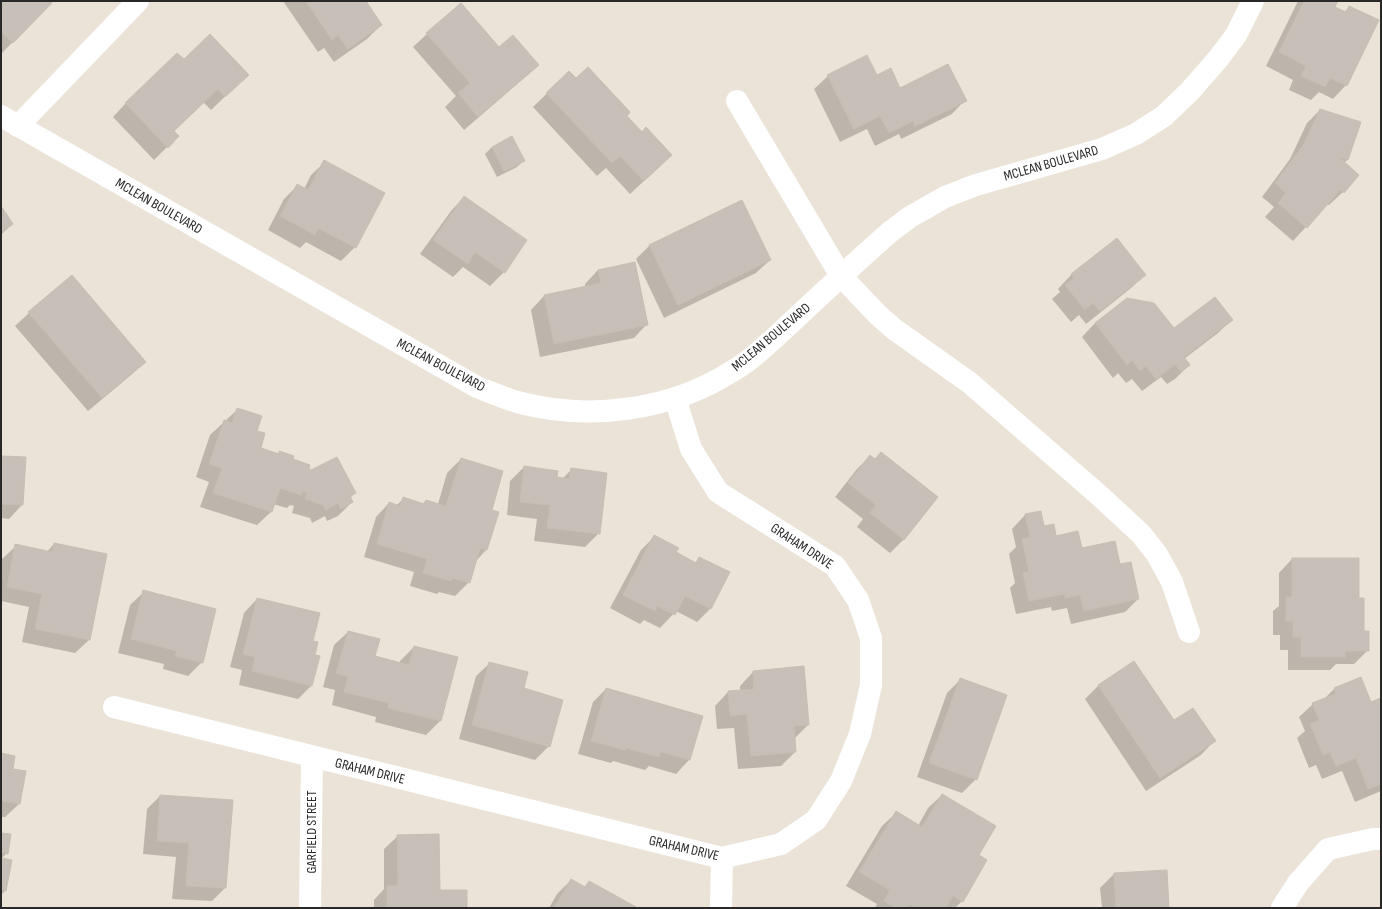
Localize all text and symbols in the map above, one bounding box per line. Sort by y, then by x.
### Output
street label: MCLEAN BOULEVARD [1002,141,1100,185]
street label: MCLEAN BOULEVARD [112,174,206,238]
street label: MCLEAN BOULEVARD [728,299,814,375]
street label: MCLEAN BOULEVARD [394,335,488,395]
street label: GRAHAM DRIVE [767,519,837,573]
street label: GRAHAM DRIVE [333,754,407,788]
street label: GARFIELD STREET [303,790,320,874]
street label: GRAHAM DRIVE [647,832,721,864]

